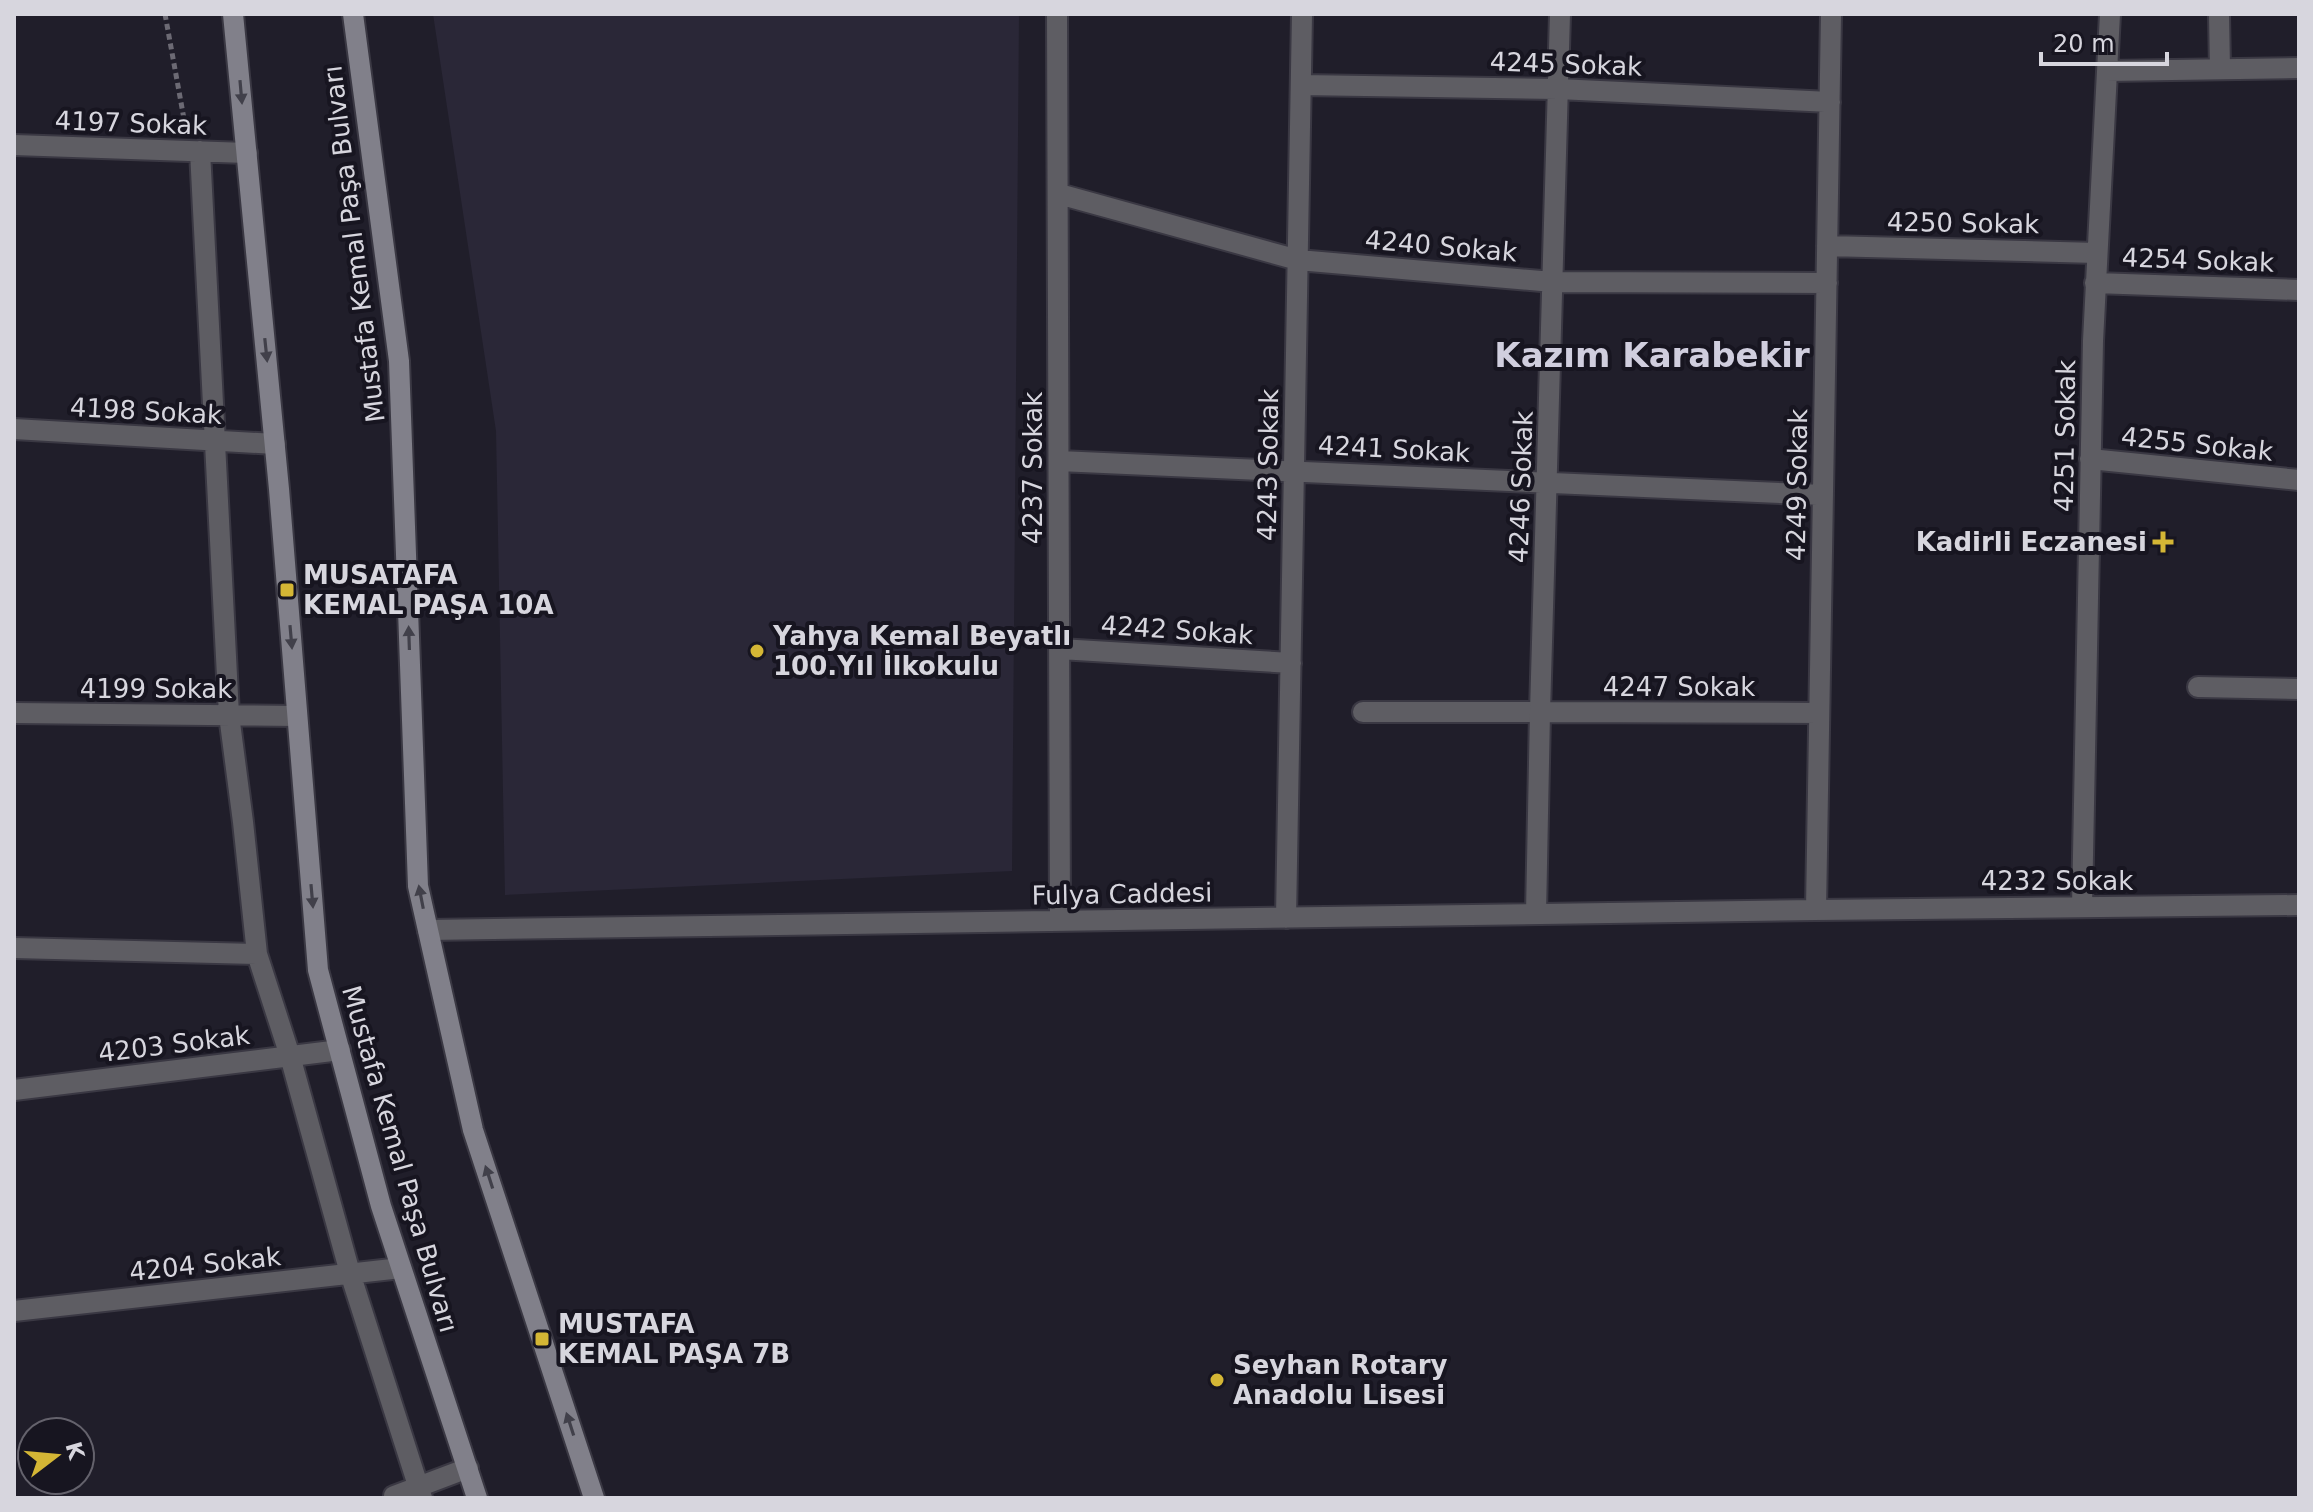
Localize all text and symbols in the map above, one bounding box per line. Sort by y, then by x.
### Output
scale bar [2041,16,2167,66]
text: 20 m [2053,30,2115,58]
street label: 4245 Sokak [1489,46,1643,82]
street label: Mustafa Kemal Paşa Bulvarı [317,64,391,424]
one-way arrow [234,80,247,105]
street label: 4197 Sokak [54,105,208,141]
street label: 4250 Sokak [1887,207,2039,239]
street label: 4240 Sokak [1364,224,1518,268]
street label: 4254 Sokak [2121,242,2275,278]
district label: Kazım Karabekir [1494,335,1810,375]
one-way arrow [260,338,273,363]
street label: 4251 Sokak [2049,360,2081,512]
street label: 4243 Sokak [1252,389,1284,541]
street label: 4198 Sokak [69,392,223,430]
street label: 4237 Sokak [1018,392,1048,544]
street label: 4249 Sokak [1781,409,1813,561]
street label: 4246 Sokak [1503,410,1539,564]
street label: 4255 Sokak [2120,421,2274,467]
street label: 4241 Sokak [1317,430,1471,468]
place label: Kadirli Eczanesi [1916,527,2147,557]
marker: Kadirli Eczanesi [2154,533,2172,551]
place label: MUSATAFA KEMAL PAŞA 10A [303,560,554,620]
marker: MUSATAFA KEMAL PAŞA 10A [278,581,296,599]
street label: 4242 Sokak [1100,610,1254,650]
place label: Yahya Kemal Beyatlı 100.Yıl İlkokulu [772,621,1071,681]
one-way arrow [285,625,298,650]
one-way arrow [403,625,416,650]
marker: Yahya Kemal Beyatlı 100.Yıl İlkokulu [748,642,766,660]
street label: 4247 Sokak [1603,672,1755,702]
street label: 4199 Sokak [80,674,232,704]
street label: 4232 Sokak [1981,866,2133,896]
street label: Fulya Caddesi [1031,877,1213,911]
one-way arrow [306,884,319,909]
one-way arrow [414,884,427,909]
street label: Mustafa Kemal Paşa Bulvarı [336,982,464,1336]
street label: 4203 Sokak [97,1020,251,1068]
one-way arrow [482,1165,494,1189]
street label: 4204 Sokak [128,1241,282,1287]
place label: MUSTAFA KEMAL PAŞA 7B [558,1309,790,1369]
marker: MUSTAFA KEMAL PAŞA 7B [533,1330,551,1348]
place label: Seyhan Rotary Anadolu Lisesi [1233,1350,1448,1410]
marker: Seyhan Rotary Anadolu Lisesi [1208,1371,1226,1389]
one-way arrow [563,1412,575,1436]
north arrow [16,1416,96,1496]
text: K [60,1439,89,1463]

